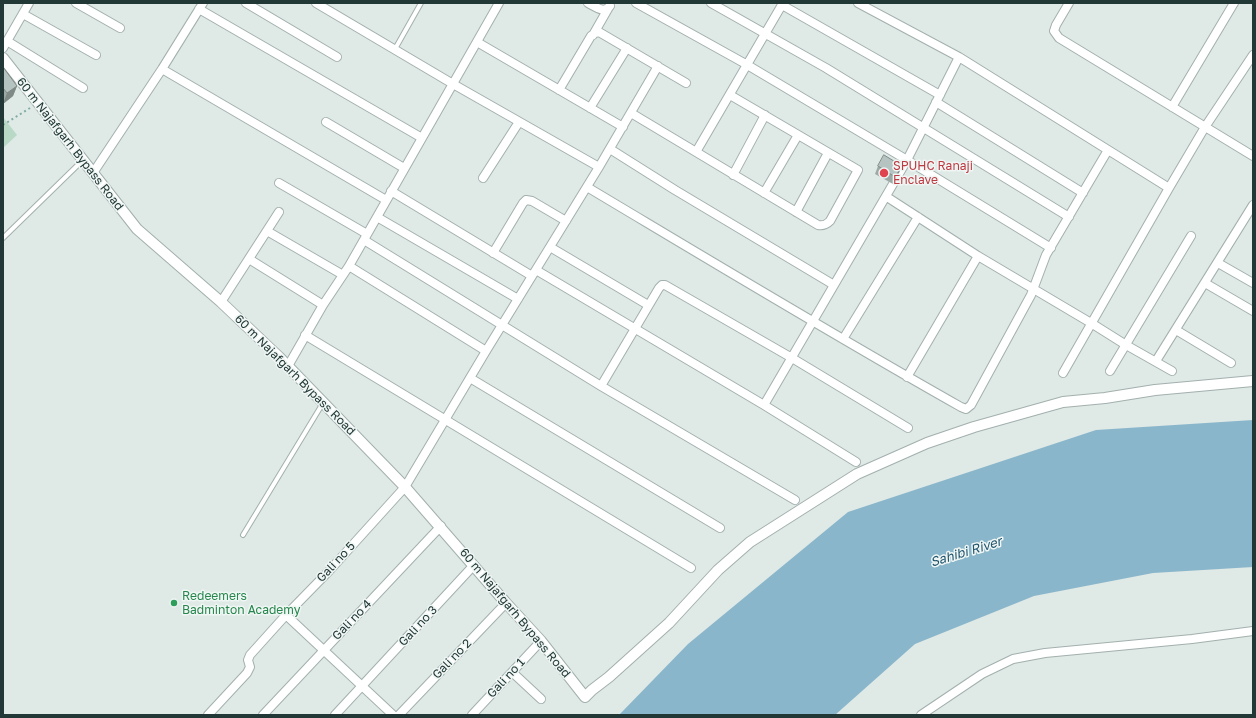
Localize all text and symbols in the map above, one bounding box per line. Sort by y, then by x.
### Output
street label: 60 m Najafgarh Bypass Road [14,75,126,213]
place label: SPUHC Ranaji Enclave [893,159,973,187]
marker: SPUHC Ranaji Enclave [878,167,890,179]
street label: 60 m Najafgarh Bypass Road [232,312,358,438]
water label: Sahibi River [928,534,1004,570]
street label: Gali no 5 [314,539,358,585]
street label: 60 m Najafgarh Bypass Road [457,545,573,681]
place label: Redeemers Badminton Academy [182,589,300,617]
street label: Gali no 4 [329,597,375,643]
marker: Redeemers Badminton Academy [169,598,179,608]
street label: Gali no 3 [396,603,440,649]
street label: Gali no 2 [430,636,474,682]
street label: Gali no 1 [484,655,528,701]

